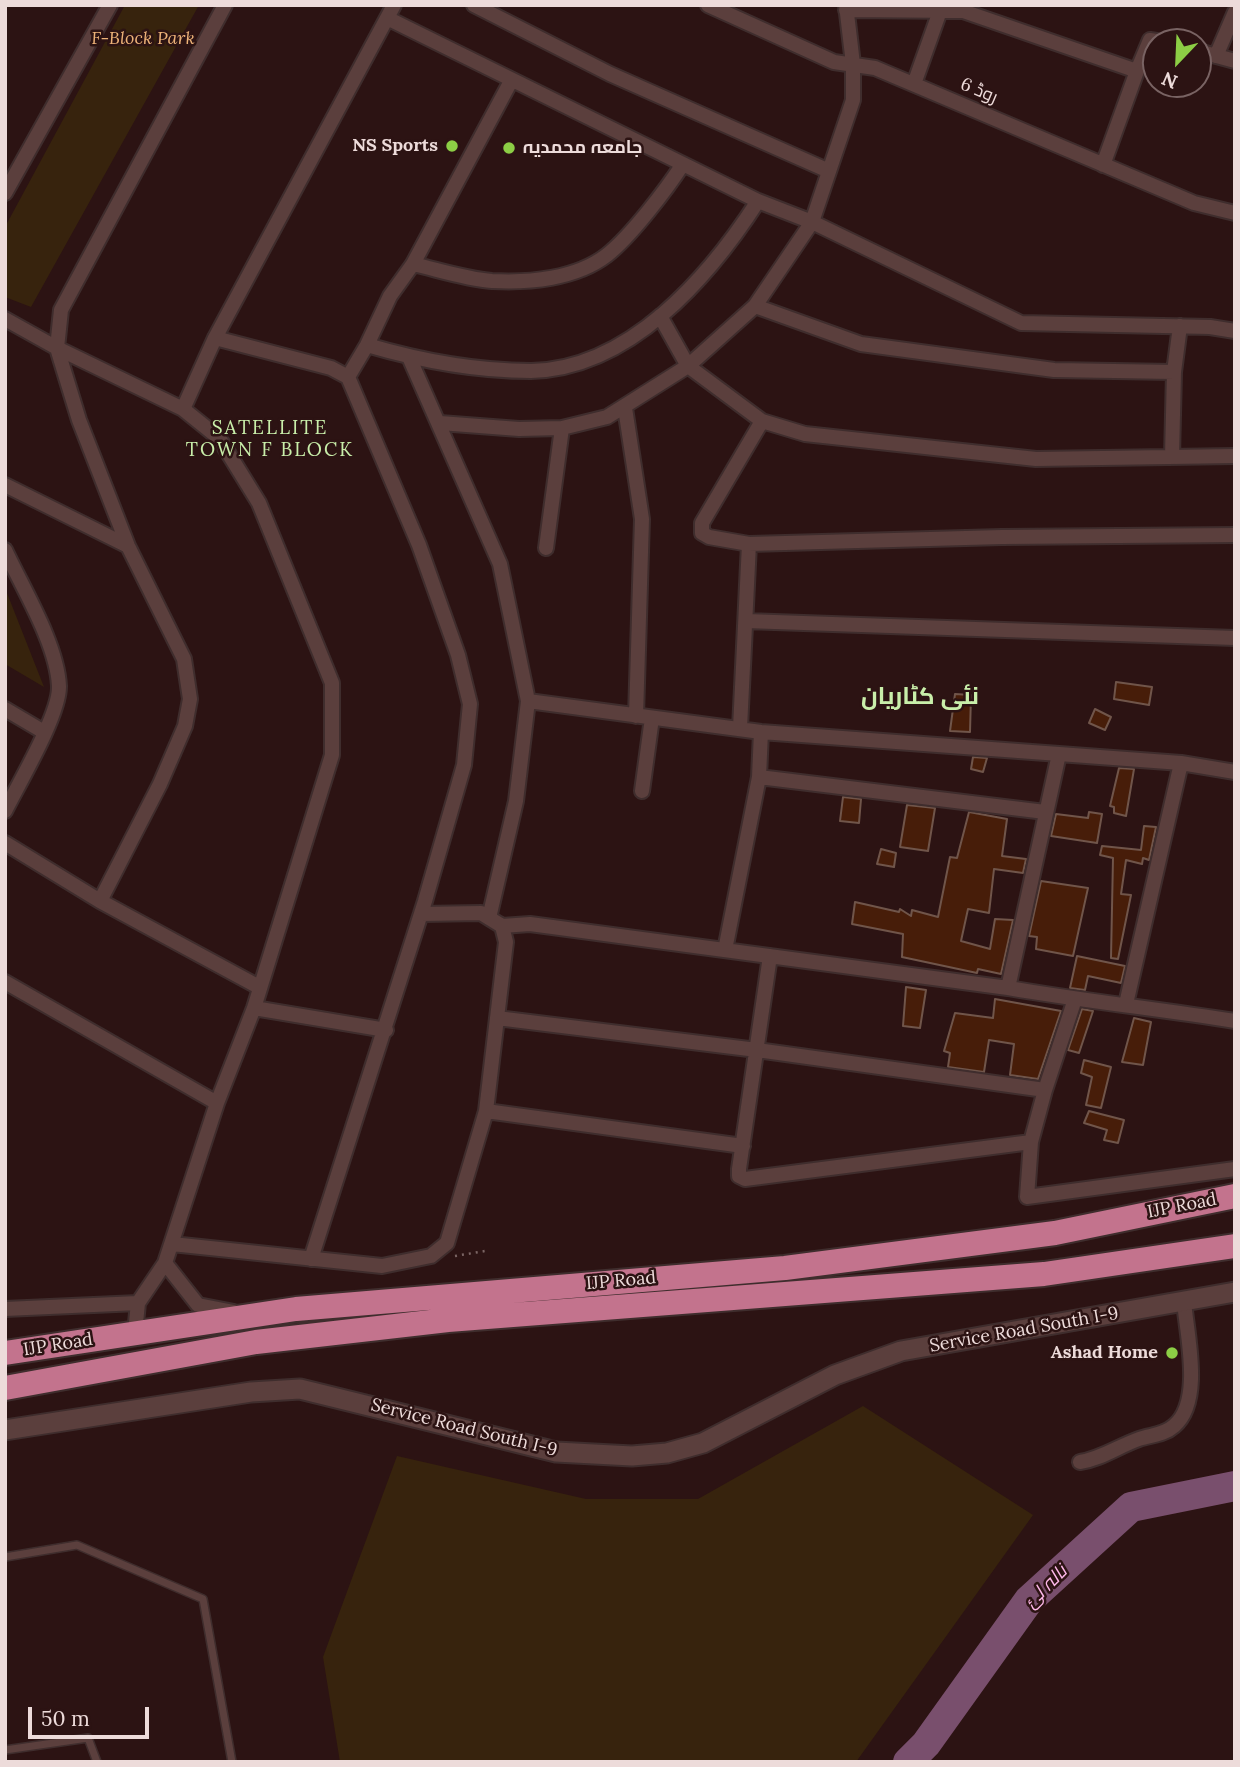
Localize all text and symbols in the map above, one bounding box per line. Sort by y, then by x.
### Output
park label: F-Block Park [91,28,195,50]
north arrow [1142,28,1212,98]
text: N [1158,67,1181,94]
street label: روڈ 6 [957,74,1001,108]
place label: NS Sports [352,135,438,157]
place label: جامعہ محمدیہ [523,137,642,159]
marker: NS Sports [444,138,460,154]
marker: جامعہ محمدیہ [501,140,517,156]
district label: SATELLITE TOWN F BLOCK [187,418,353,462]
district label: نئی کٹاریان [861,683,979,711]
street label: IJP Road [1146,1189,1218,1223]
street label: IJP Road [585,1267,657,1295]
street label: Service Road South I-9 [928,1303,1120,1357]
street label: IJP Road [22,1329,94,1361]
place label: Ashad Home [1051,1342,1158,1364]
marker: Ashad Home [1164,1345,1180,1361]
street label: Service Road South I-9 [369,1394,559,1462]
water label: نالہ لئ [1020,1561,1072,1613]
scale bar [32,1694,152,1738]
text: 50 m [41,1705,90,1732]

